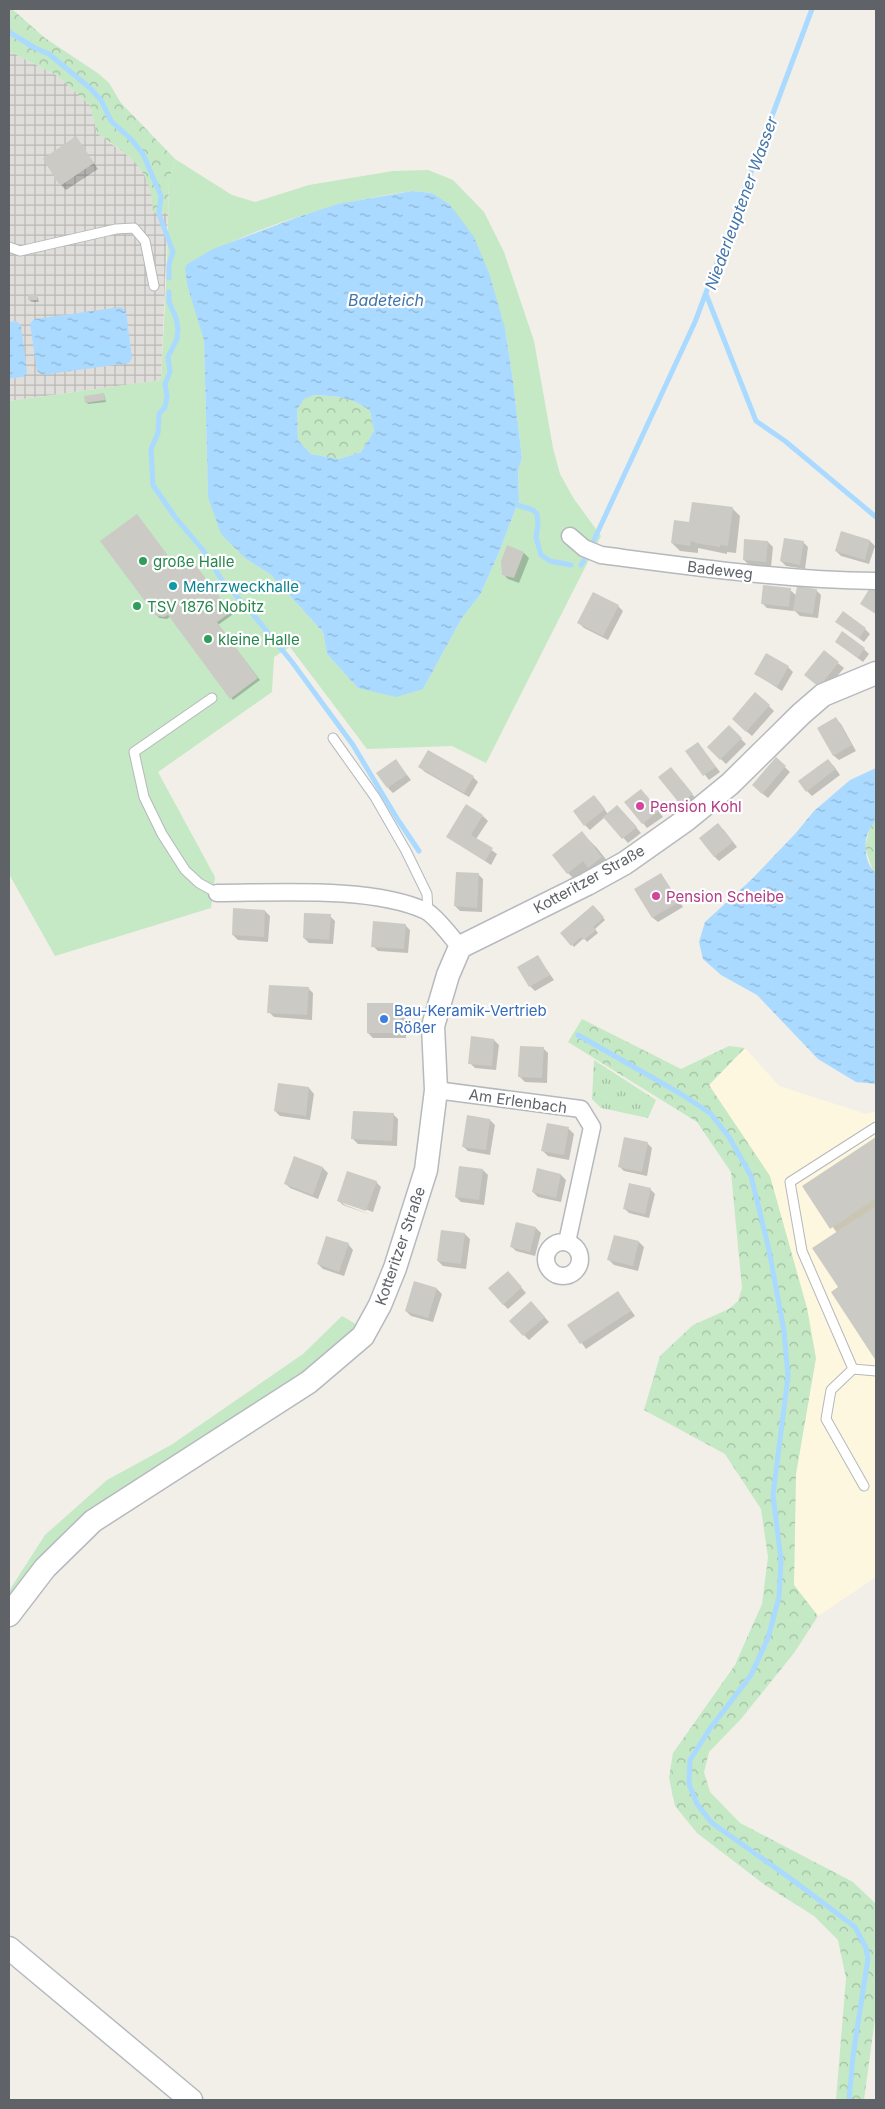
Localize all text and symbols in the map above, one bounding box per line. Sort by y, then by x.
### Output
water label: Niederleuptener Wasser [700,113,782,292]
water label: Badeteich [348,290,424,310]
place label: große Halle [153,552,234,571]
marker: große Halle [137,555,149,567]
street label: Badeweg [686,557,754,583]
place label: Mehrzweckhalle [183,577,299,596]
marker: Mehrzweckhalle [167,580,179,592]
place label: TSV 1876 Nobitz [147,597,264,616]
marker: TSV 1876 Nobitz [131,600,143,612]
place label: kleine Halle [218,630,300,649]
marker: kleine Halle [202,633,214,645]
place label: Pension Kohl [650,797,742,816]
marker: Pension Kohl [634,800,646,812]
street label: Kotteritzer Straße [530,841,648,917]
place label: Pension Scheibe [666,887,784,906]
marker: Pension Scheibe [650,890,662,902]
place label: Bau-Keramik-Vertrieb Rößer [394,1001,547,1037]
marker: Bau-Keramik-Vertrieb Rößer [378,1013,390,1025]
street label: Am Erlenbach [468,1085,568,1117]
street label: Kotteritzer Straße [371,1184,429,1308]

